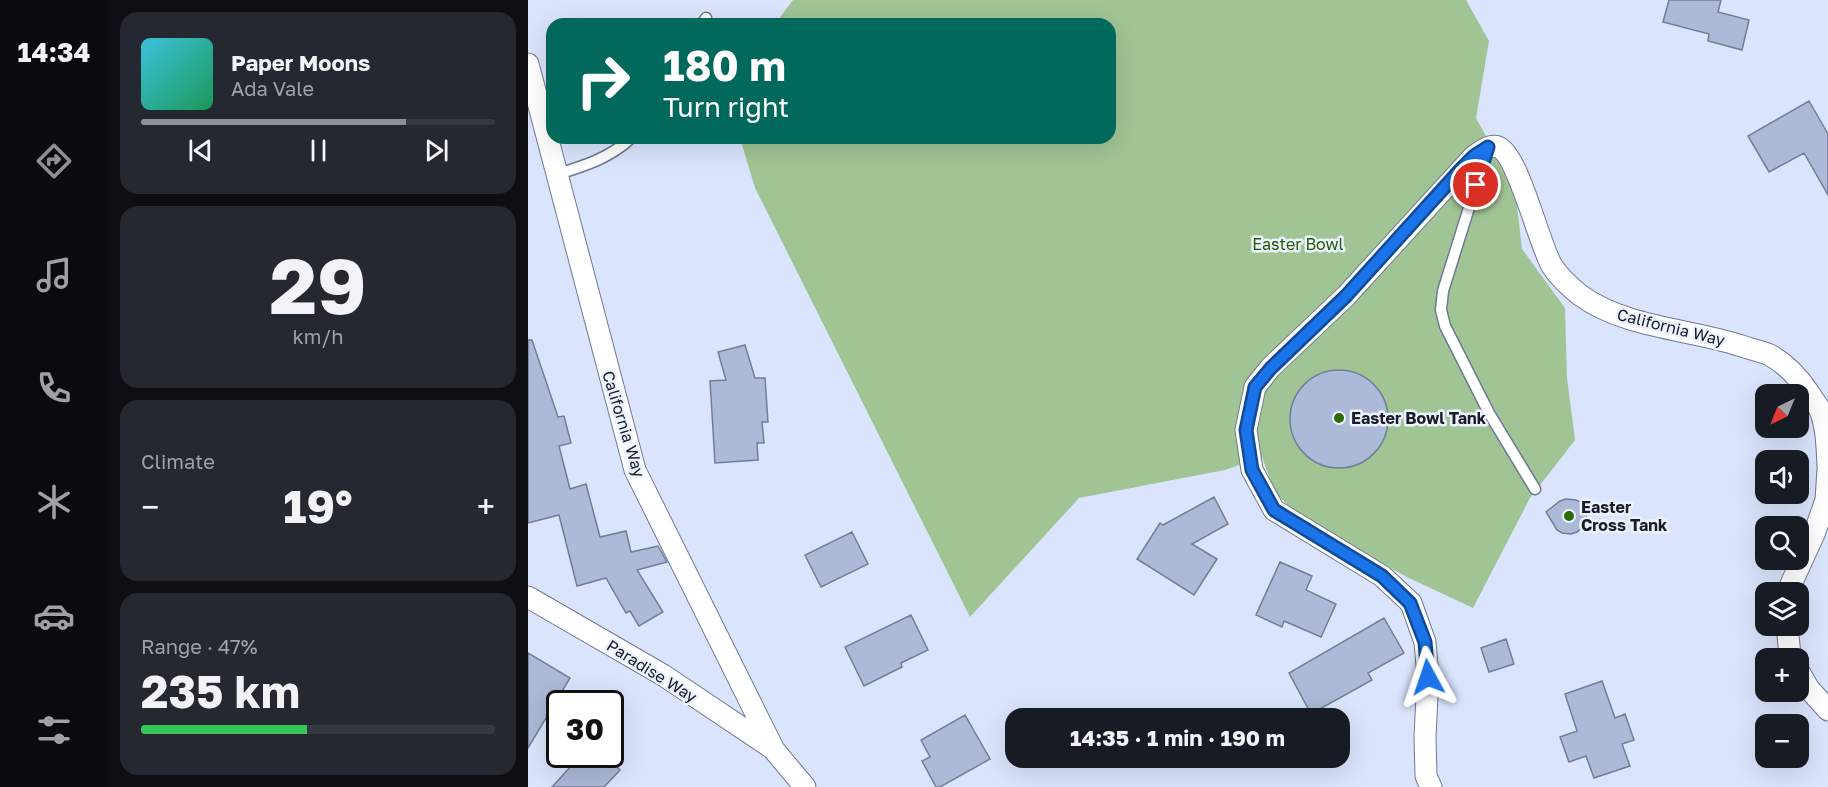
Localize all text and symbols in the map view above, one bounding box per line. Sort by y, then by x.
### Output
text: 14:34 [18,36,90,68]
text: 180 m [663,40,786,90]
icon: right [564,42,642,120]
text: Paper Moons [231,49,370,76]
text: Ada Vale [231,76,314,100]
text: Turn right [663,91,789,123]
icon: previous [184,134,217,167]
icon: pause [302,134,335,167]
icon: next [420,134,453,167]
icon: directions [33,140,75,182]
pin [1450,159,1501,210]
icon: arrive [1459,168,1492,201]
park label: Easter Bowl [1252,234,1344,254]
text: 29 [269,238,367,331]
icon: music [33,254,75,296]
street label: California Way [1615,304,1727,350]
text: km/h [293,324,343,348]
icon: phone [33,367,75,409]
street label: California Way [598,368,650,480]
north arrow [1755,384,1809,438]
map controls [1755,384,1809,768]
place label: Easter Bowl Tank [1351,408,1487,428]
marker: Easter Bowl Tank [1332,411,1346,425]
text: Climate [141,449,215,473]
button: sound [1755,450,1809,504]
text: 19° [283,479,353,533]
icon: climate [33,481,75,523]
text: − [141,487,159,526]
text: + [477,487,495,526]
place label: Easter Cross Tank [1581,497,1668,535]
marker: Easter Cross Tank [1562,509,1576,523]
button: search [1755,516,1809,570]
button: layers [1755,582,1809,636]
icon: car [33,595,75,637]
text: Range · 47% [141,634,258,658]
street label: Paradise Way [603,635,701,707]
position arrow [1396,645,1460,709]
button: + [1755,648,1809,702]
text: 235 km [141,664,300,718]
speed limit sign: 30 [546,690,624,768]
icon: filters [33,709,75,751]
button: − [1755,714,1809,768]
text: 14:35 · 1 min · 190 m [1070,724,1285,751]

